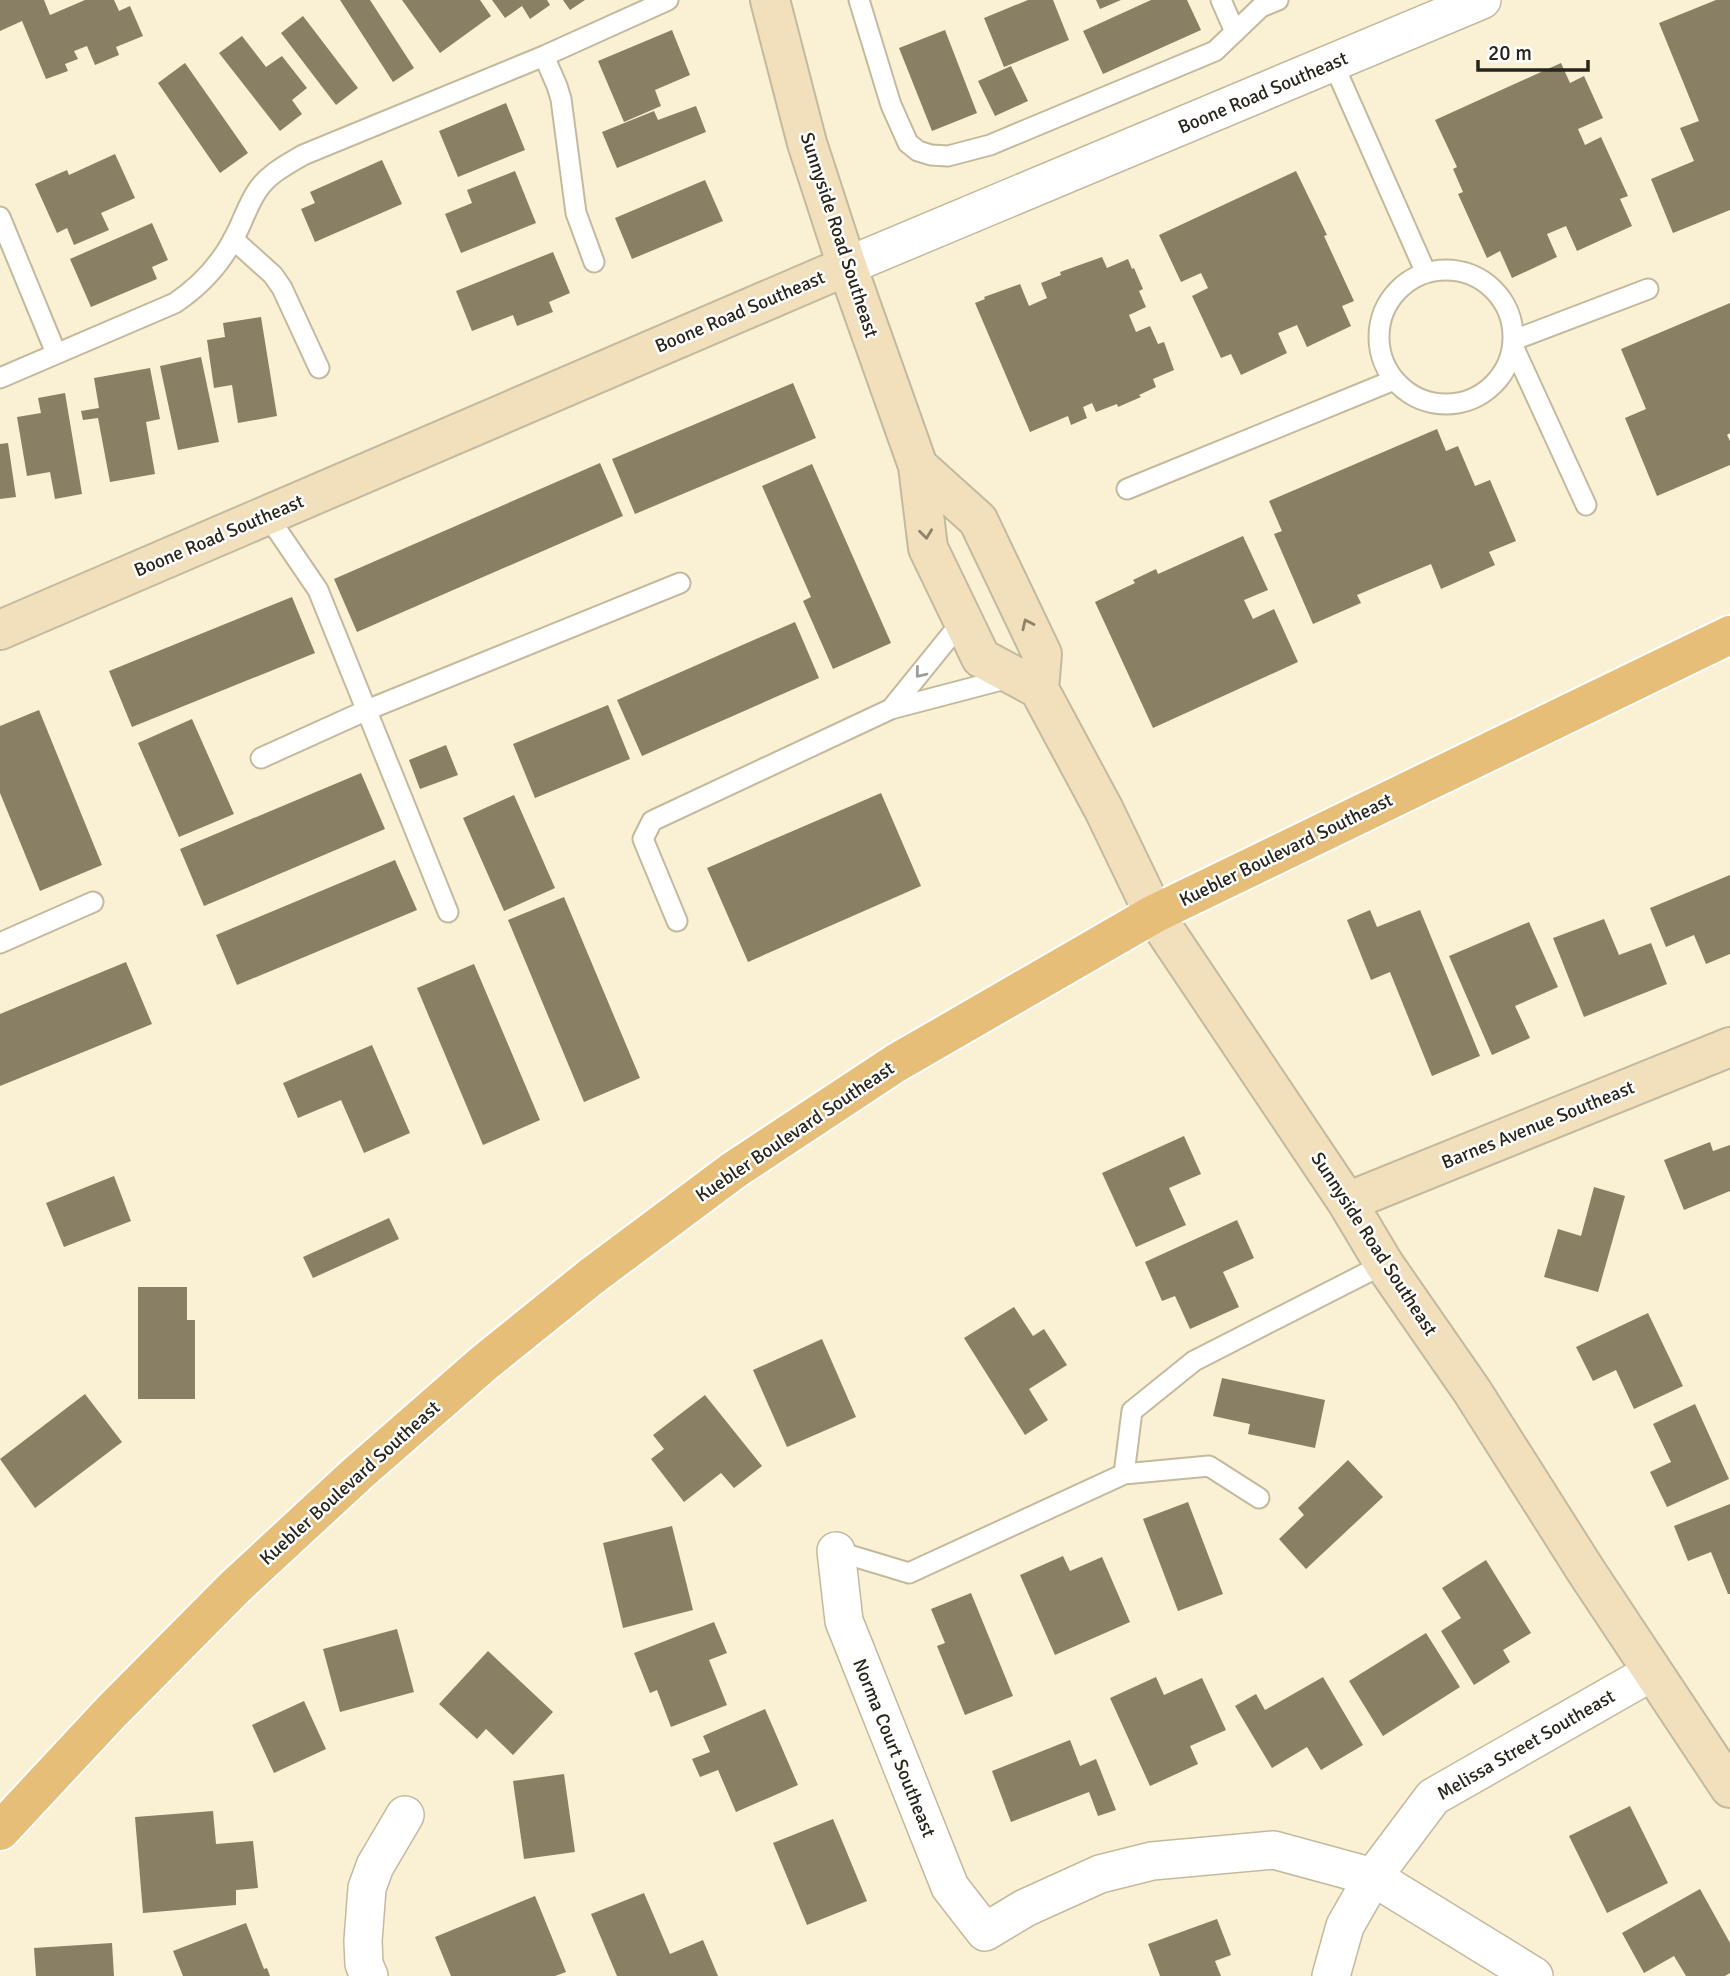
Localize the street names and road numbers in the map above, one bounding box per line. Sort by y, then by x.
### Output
street label: Boone Road Southeast [1175,46,1352,140]
street label: Sunnyside Road Southeast [794,129,884,341]
street label: Boone Road Southeast [652,265,829,359]
street label: Boone Road Southeast [131,489,308,583]
street label: Kuebler Boulevard Southeast [1175,788,1397,912]
street label: Kuebler Boulevard Southeast [691,1056,899,1208]
street label: Barnes Avenue Southeast [1438,1075,1638,1175]
street label: Sunnyside Road Southeast [1306,1148,1443,1341]
street label: Kuebler Boulevard Southeast [255,1395,445,1570]
street label: Norma Court Southeast [847,1655,941,1841]
street label: Melissa Street Southeast [1433,1684,1620,1806]

